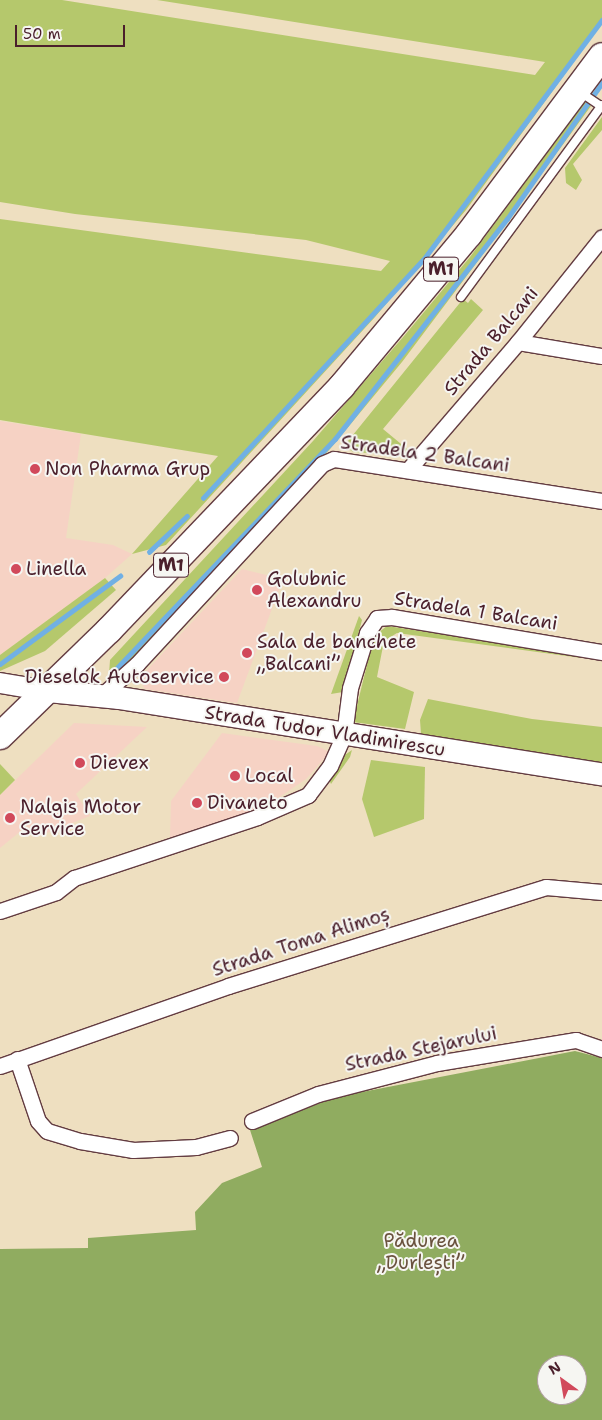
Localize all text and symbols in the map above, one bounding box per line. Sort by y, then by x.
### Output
scale bar [18,15,128,47]
text: 50 m [23,24,61,44]
road number: M1 [422,253,460,284]
street label: Strada Balcani [439,282,543,400]
street label: Stradela 2 Balcani [339,431,511,477]
place label: Non Pharma Grup [45,458,210,480]
marker: Non Pharma Grup [29,463,41,475]
road number: M1 [152,550,190,580]
place label: Linella [26,558,86,580]
marker: Linella [10,563,22,575]
place label: Golubnic Alexandru [267,568,361,612]
marker: Golubnic Alexandru [251,584,263,596]
street label: Stradela 1 Balcani [393,587,559,635]
place label: Sala de banchete „Balcani” [257,631,416,675]
marker: Sala de banchete „Balcani” [241,647,253,659]
place label: Dieselok Autoservice [25,666,214,688]
marker: Dieselok Autoservice [218,671,230,683]
street label: Strada Tudor Vladimirescu [203,701,447,761]
place label: Dievex [90,752,149,774]
marker: Dievex [74,757,86,769]
place label: Local [245,765,293,787]
marker: Local [229,770,241,782]
place label: Divaneto [207,792,288,814]
place label: Nalgis Motor Service [20,796,141,840]
marker: Divaneto [191,797,203,809]
marker: Nalgis Motor Service [4,812,16,824]
street label: Strada Toma Alimoș [209,903,393,981]
street label: Strada Stejarului [343,1022,499,1076]
park label: Pădurea „Durlești” [377,1230,465,1274]
north arrow [537,1355,587,1405]
text: N [545,1358,564,1379]

